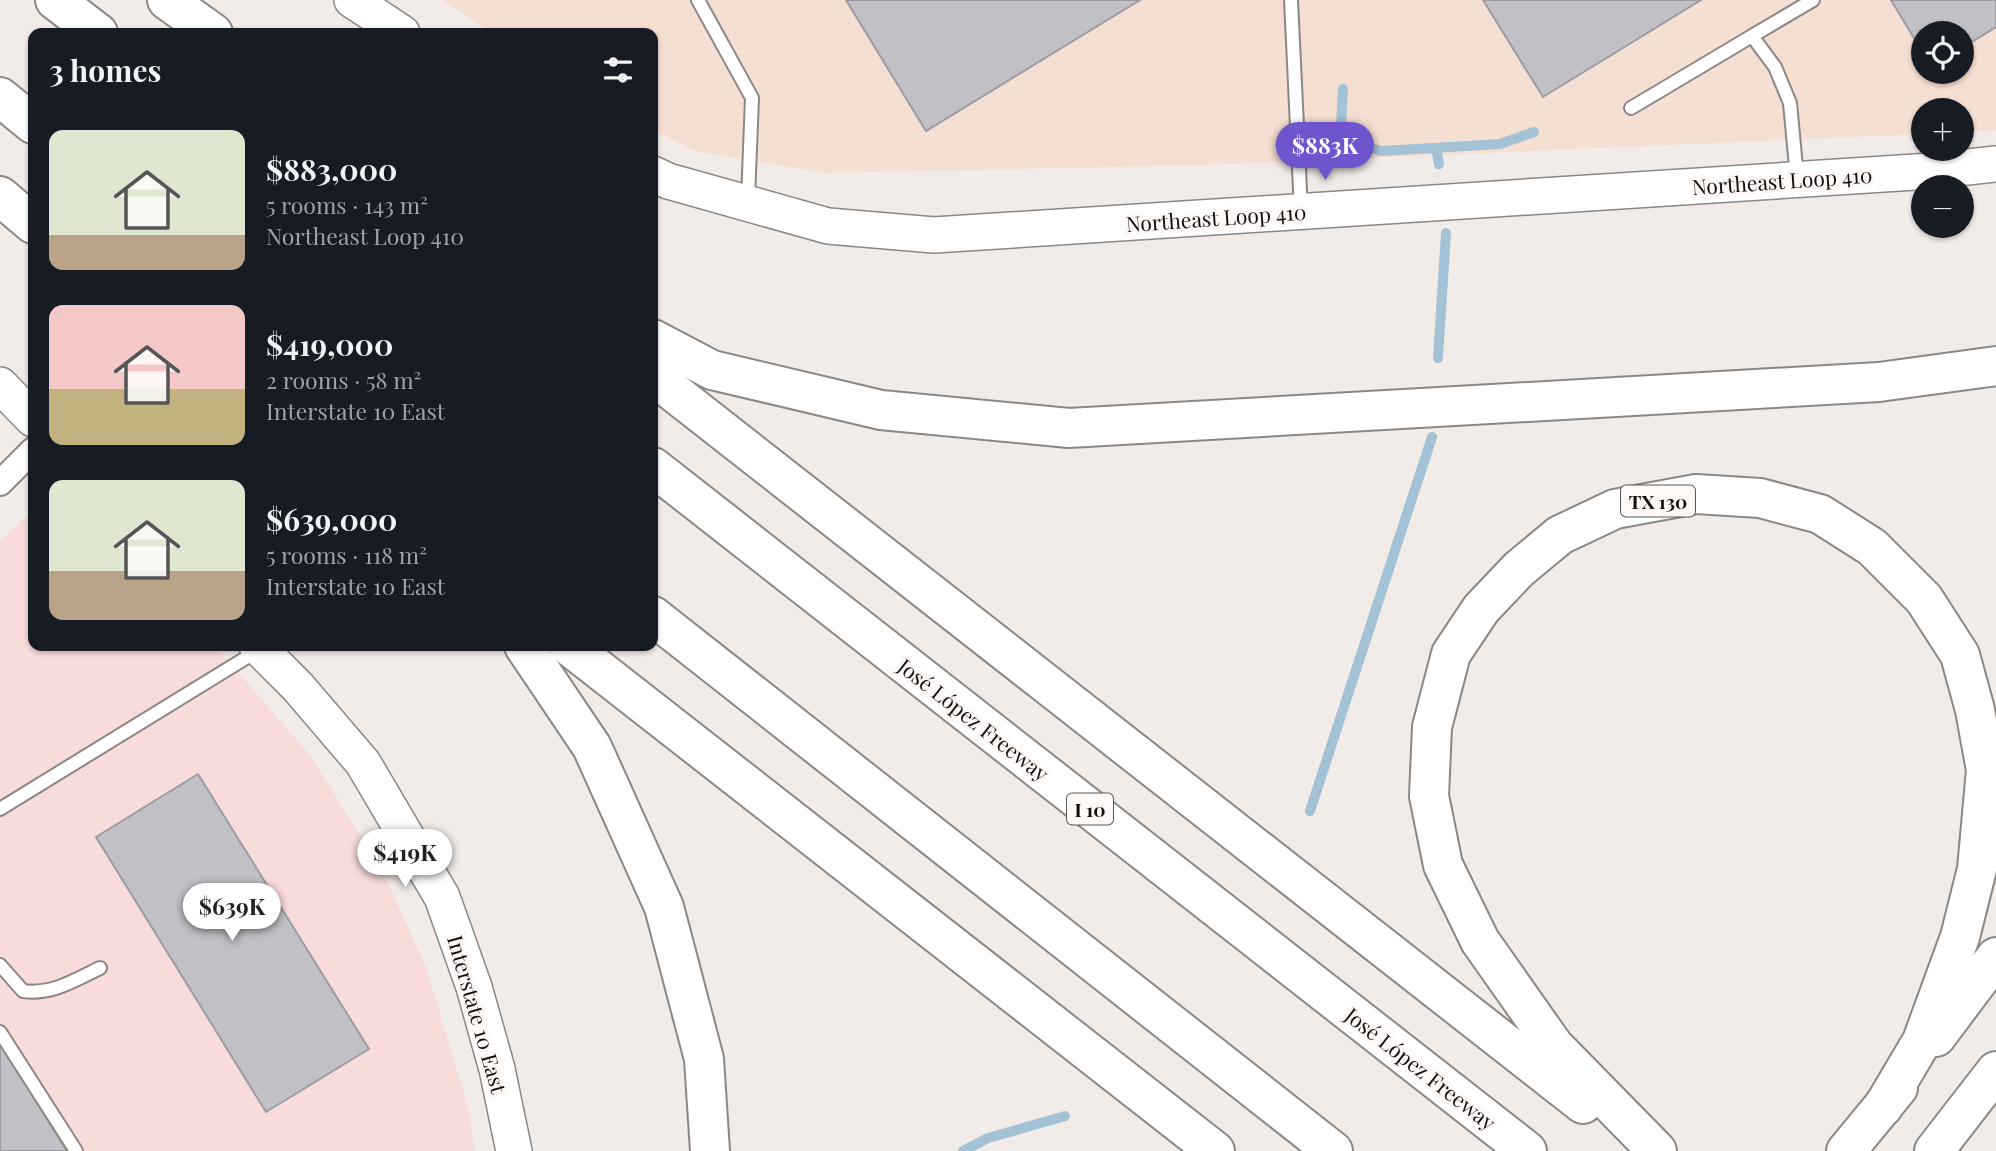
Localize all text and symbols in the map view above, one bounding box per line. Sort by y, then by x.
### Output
map controls [1911,21,1974,238]
button: locate [1911,21,1974,84]
text: 3 homes [49,50,161,90]
icon: filters [599,51,637,89]
button: + [1911,98,1974,161]
pin: $883K [1276,122,1374,182]
text: $883K [1292,129,1358,160]
text: $883,000 [266,149,397,189]
icon: home [105,158,189,242]
street label: Northeast Loop 410 [1691,160,1873,200]
button: − [1911,175,1974,238]
text: 5 rooms · 143 m² [266,189,428,220]
street label: Northeast Loop 410 [1125,197,1307,237]
text: Northeast Loop 410 [266,220,464,251]
text: $419,000 [266,324,393,364]
icon: home [105,333,189,417]
text: 2 rooms · 58 m² [266,364,421,395]
text: Interstate 10 East [266,395,445,426]
road number: TX 130 [1621,486,1695,516]
text: $639,000 [266,499,397,539]
icon: home [105,508,189,592]
text: 5 rooms · 118 m² [266,539,427,570]
text: Interstate 10 East [266,570,445,601]
street label: José López Freeway [892,651,1055,787]
road number: I 10 [1067,794,1113,824]
pin: $419K [356,830,454,889]
text: $419K [373,836,437,867]
pin: $639K [183,884,281,943]
text: $639K [199,890,265,921]
street label: Interstate 10 East [442,932,514,1097]
street label: José López Freeway [1339,1000,1502,1136]

